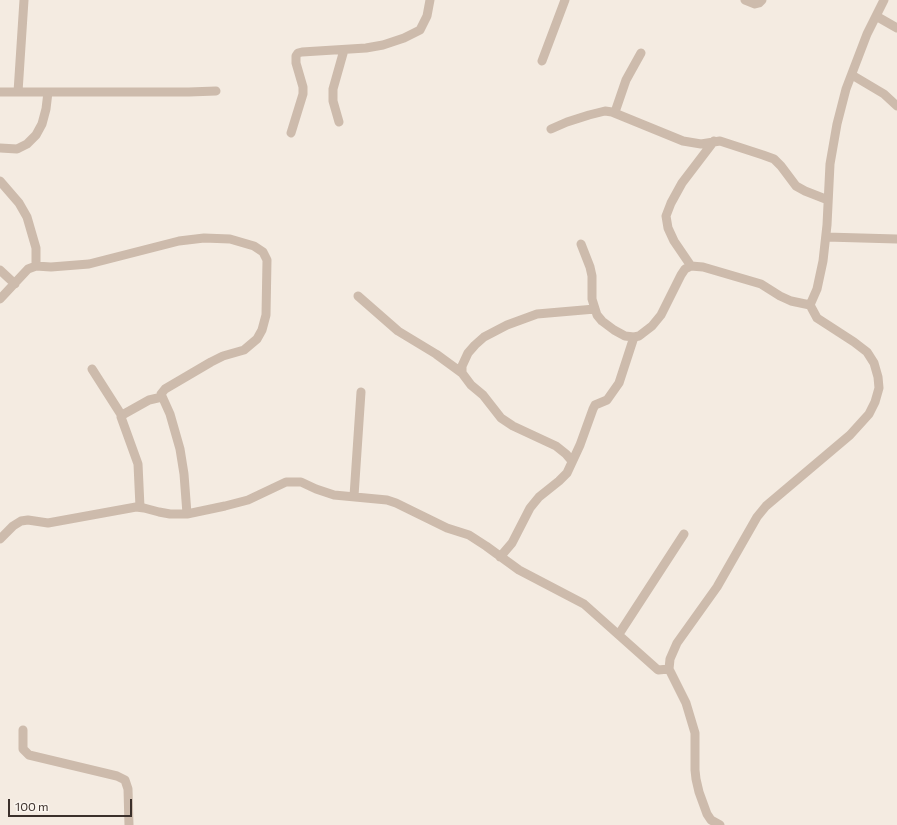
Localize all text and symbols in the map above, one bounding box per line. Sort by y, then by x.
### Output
scale bar [10,791,134,817]
text: 100 m [15,799,49,813]

